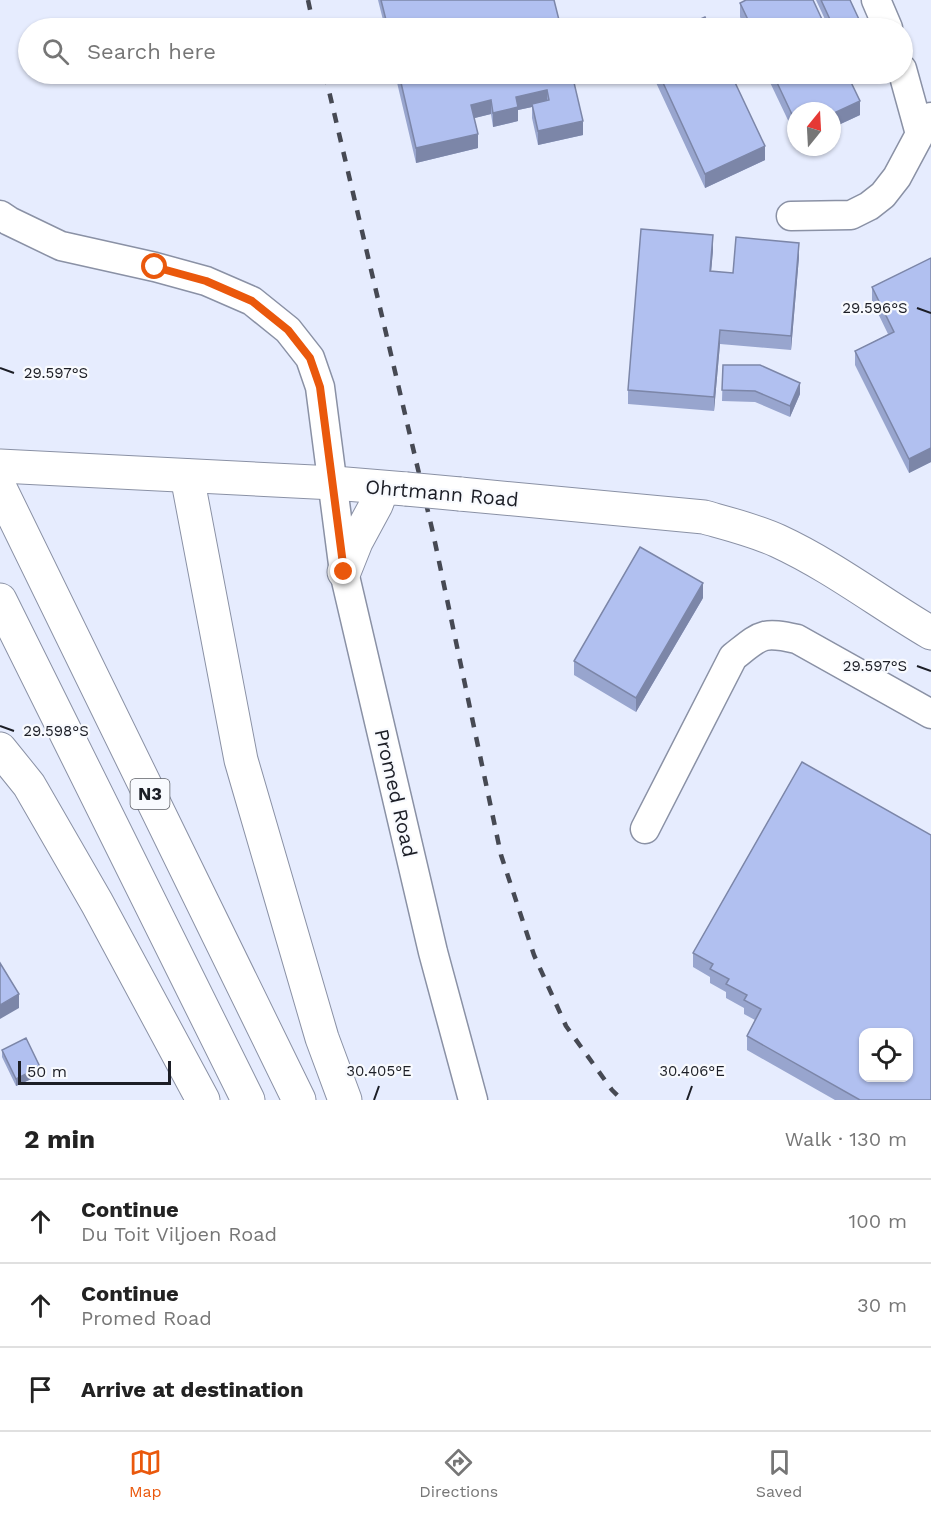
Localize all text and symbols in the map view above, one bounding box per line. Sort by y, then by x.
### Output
search box [18,18,913,84]
icon: search [39,35,72,68]
text: Search here [87,39,216,64]
north arrow [787,102,841,156]
route start [141,253,167,279]
text: 29.596°S [842,299,908,317]
text: 29.597°S [24,364,88,382]
street label: Ohrtmann Road [364,474,520,512]
route end [330,558,356,584]
text: 29.597°S [843,657,907,675]
text: 29.598°S [23,722,89,740]
street label: Promed Road [370,727,422,859]
road number: N3 [130,779,170,809]
map controls [859,1028,913,1082]
button: locate [859,1028,913,1082]
scale bar [18,1058,171,1086]
text: 50 m [27,1062,67,1081]
text: 30.405°E [346,1062,412,1080]
text: 30.406°E [659,1062,725,1080]
text: 2 min [24,1124,95,1154]
text: Walk · 130 m [785,1127,907,1151]
text: Continue [81,1197,179,1222]
icon: ahead [24,1205,57,1238]
text: 100 m [848,1209,907,1233]
text: Du Toit Viljoen Road [81,1222,277,1246]
text: Continue [81,1281,179,1306]
icon: ahead [24,1289,57,1322]
text: 30 m [857,1293,907,1317]
text: Promed Road [81,1306,212,1330]
icon: arrive [24,1373,57,1406]
text: Arrive at destination [81,1377,304,1402]
tab: Map [129,1446,162,1501]
tab: Directions [419,1446,498,1501]
tab: Saved [756,1446,802,1501]

